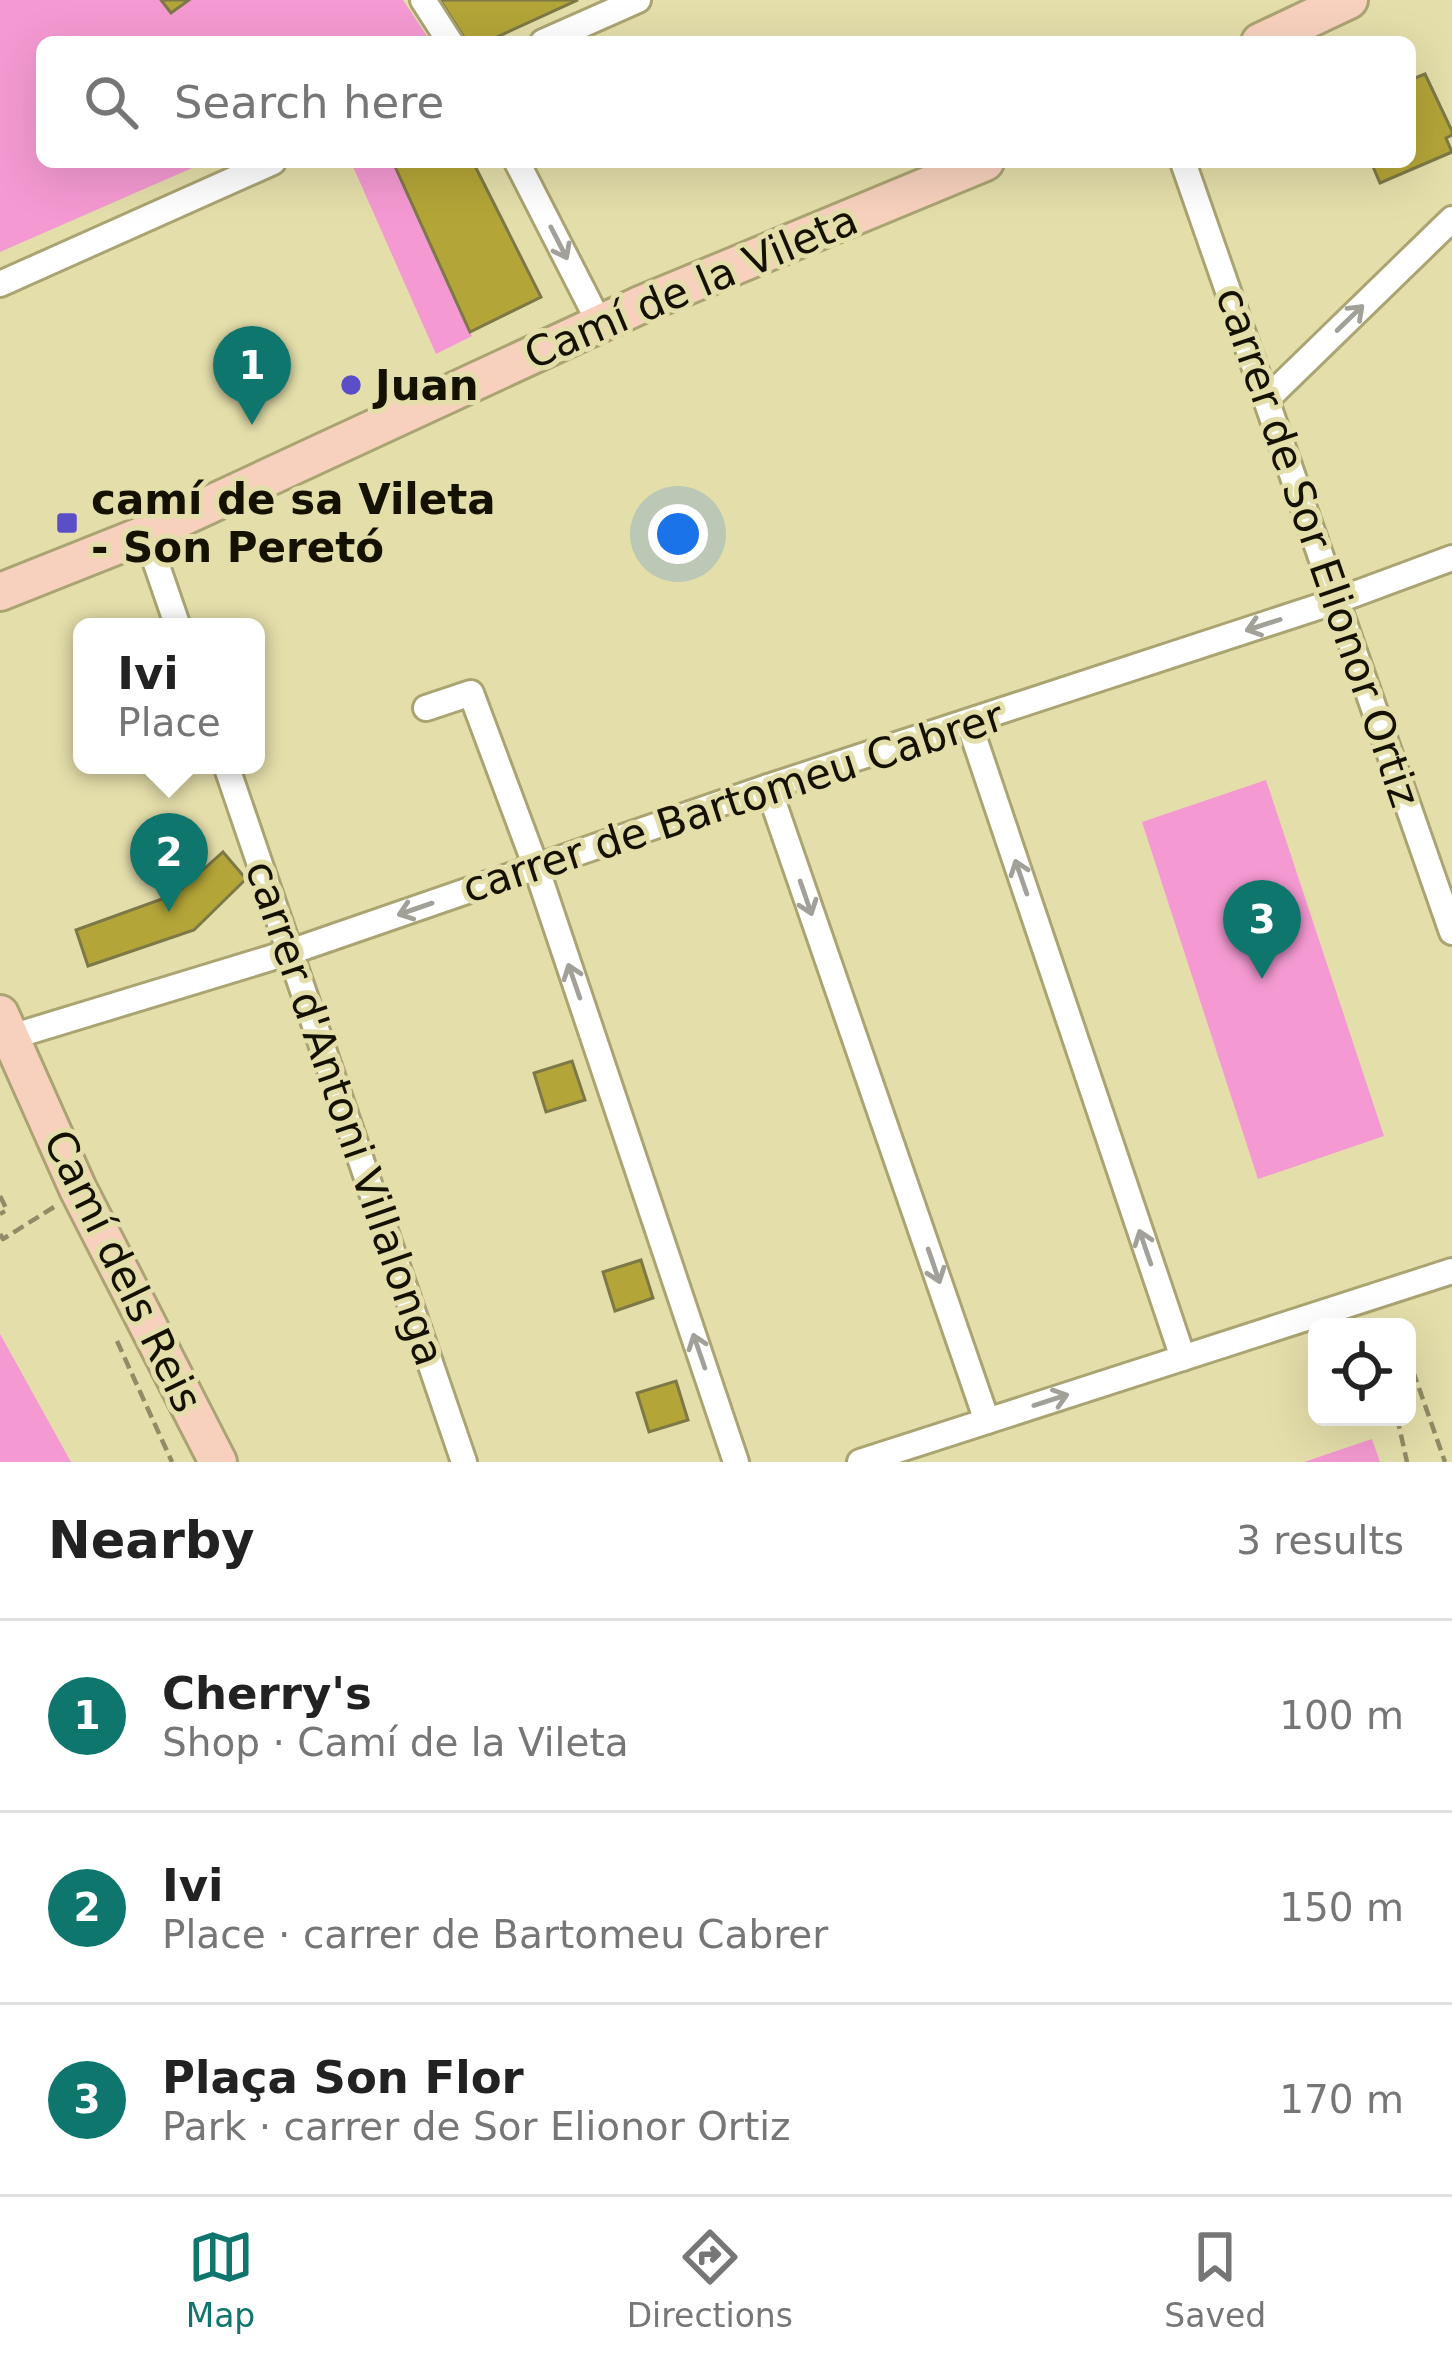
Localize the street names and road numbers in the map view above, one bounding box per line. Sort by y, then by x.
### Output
street label: Camí de la Vileta [517,195,865,379]
street label: carrer de Sor Elionor Ortiz [1206,281,1430,813]
street label: carrer de Bartomeu Cabrer [456,691,1010,913]
street label: carrer d'Antoni Villalonga [235,854,455,1372]
street label: Camí dels Reis [34,1122,212,1420]

